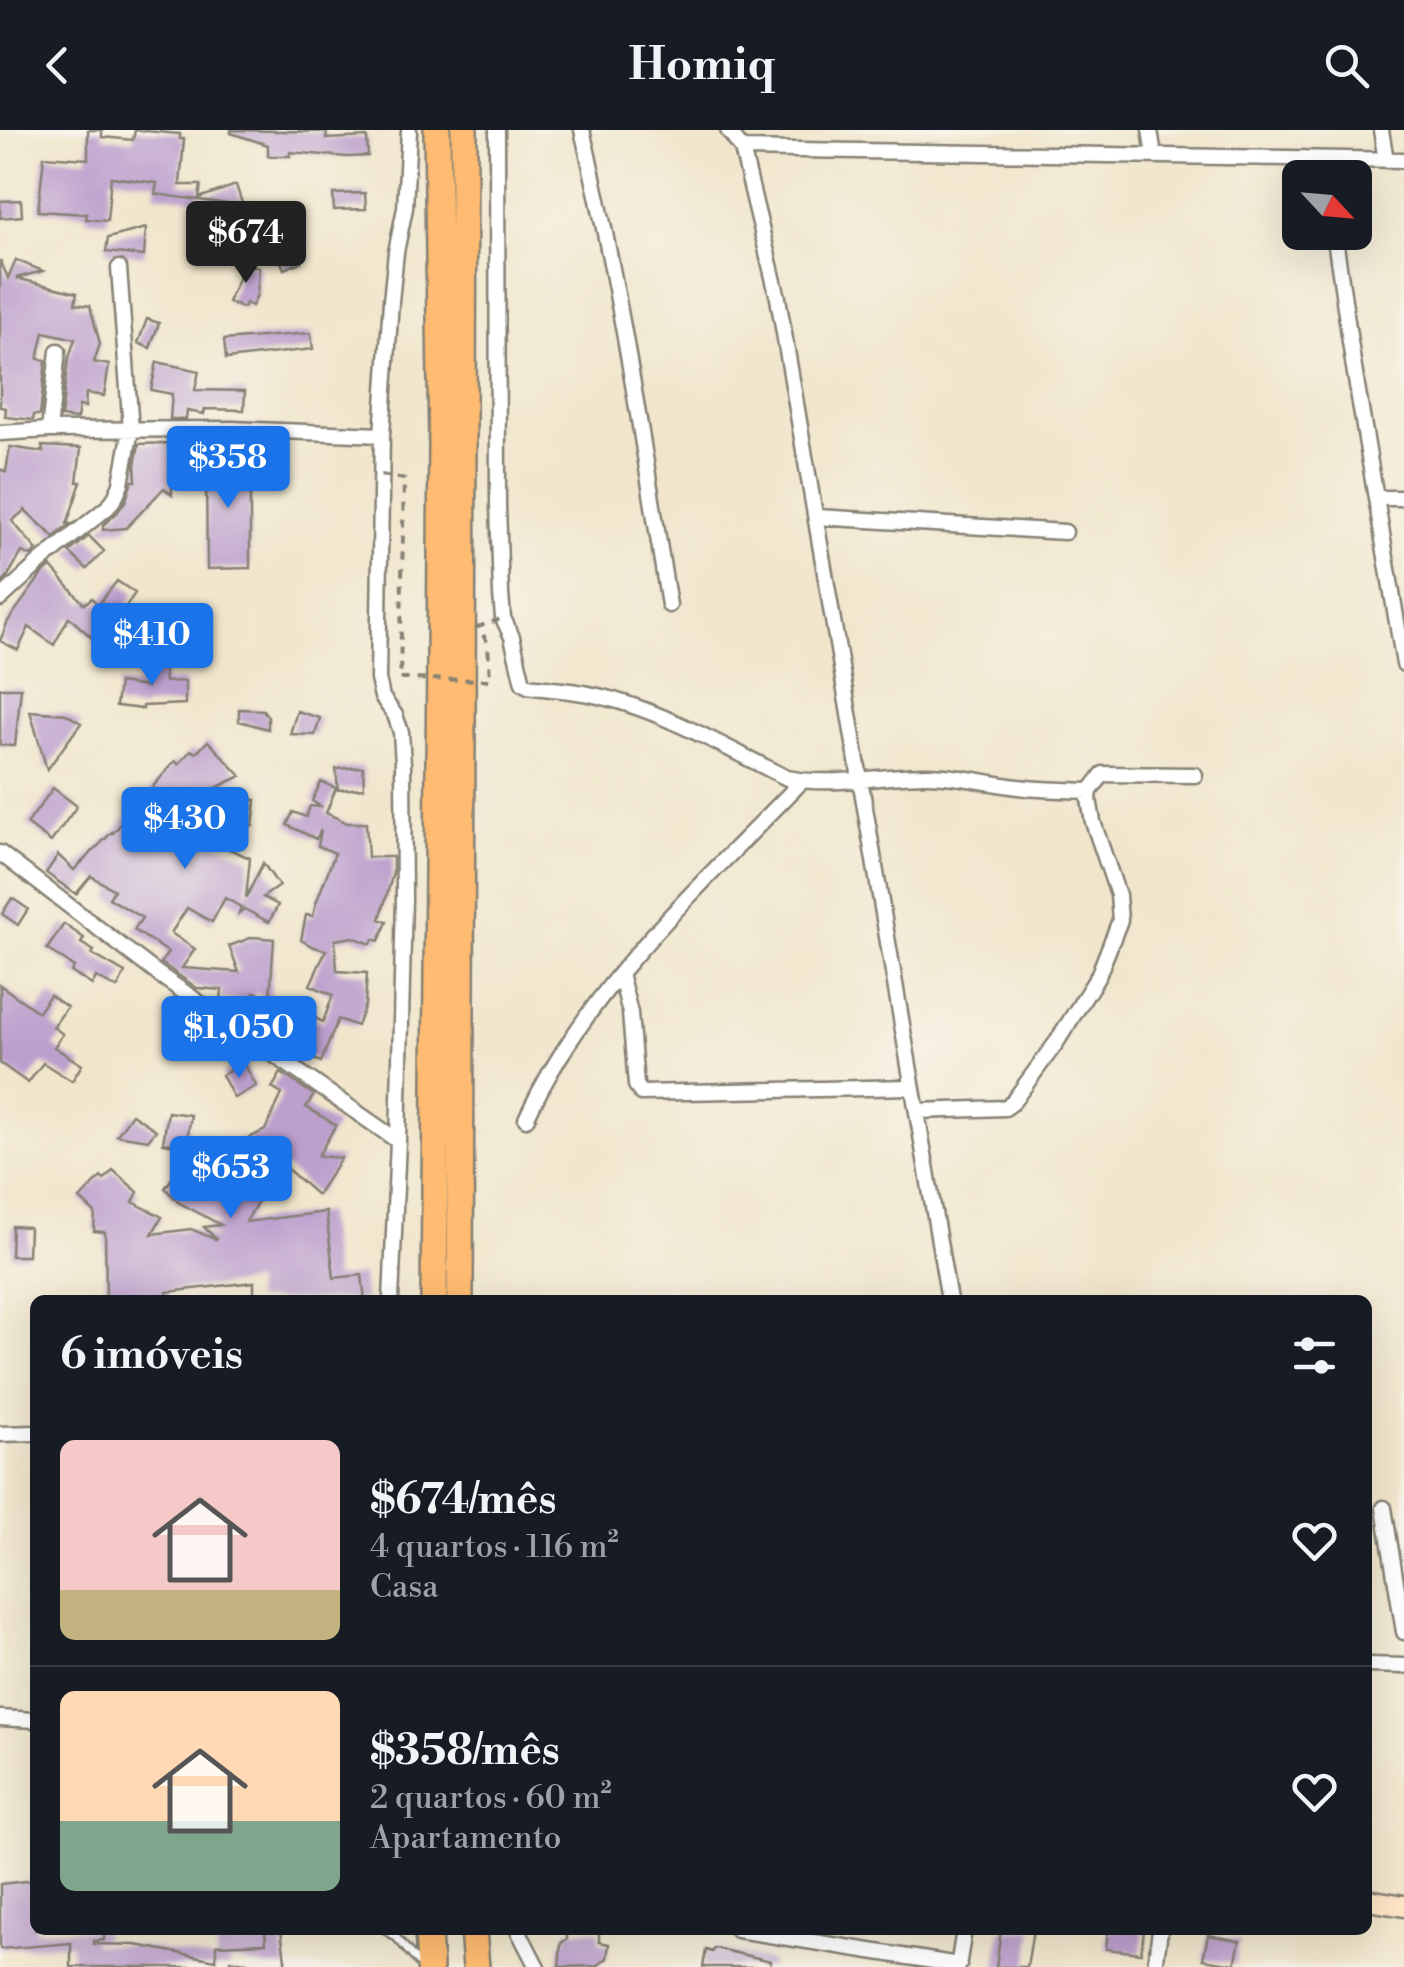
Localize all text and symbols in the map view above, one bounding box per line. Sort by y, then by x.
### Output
text: Homiq [629,37,775,94]
icon: back [30,38,85,93]
icon: search [1319,38,1374,93]
north arrow [1282,160,1372,250]
map controls [1282,160,1372,250]
pin: $674 [187,201,305,286]
text: $674 [208,213,284,253]
pin: $358 [169,426,287,511]
text: $358 [189,438,267,478]
pin: $410 [93,603,211,688]
text: $410 [113,615,191,655]
pin: $430 [126,787,244,872]
text: $430 [144,799,226,839]
pin: $1,050 [158,996,320,1081]
text: $1,050 [184,1008,294,1048]
pin: $653 [172,1136,290,1221]
text: $653 [192,1148,270,1188]
icon: filters [1287,1328,1342,1383]
text: 6 imóveis [60,1329,243,1382]
text: $674/mês [370,1474,556,1527]
icon: home [140,1480,260,1600]
icon: heart [1287,1513,1342,1568]
text: 4 quartos · 116 m² [370,1527,619,1567]
text: Casa [370,1567,438,1607]
text: $358/mês [370,1725,560,1778]
icon: home [140,1731,260,1851]
icon: heart [1287,1764,1342,1819]
text: 2 quartos · 60 m² [370,1778,612,1818]
text: Apartamento [370,1818,562,1858]

